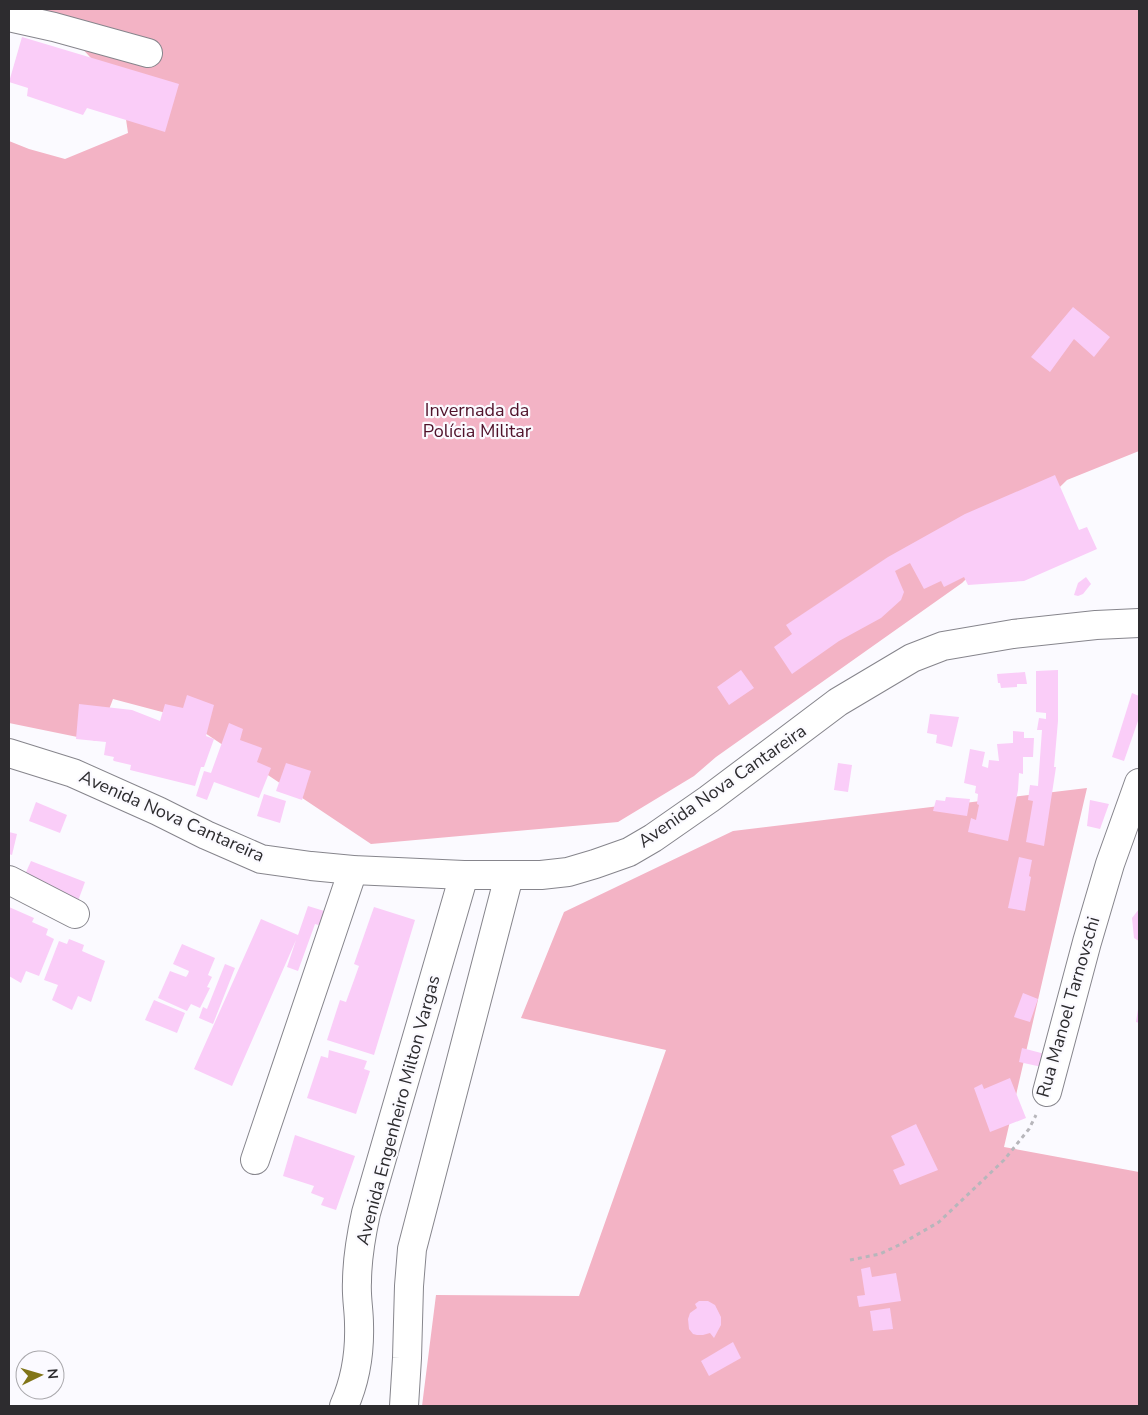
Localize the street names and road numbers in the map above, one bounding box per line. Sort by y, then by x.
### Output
street label: Avenida Nova Cantareira [633,719,811,853]
street label: Avenida Nova Cantareira [76,764,268,868]
street label: Rua Manoel Tarnovschi [1031,914,1105,1100]
street label: Avenida Engenheiro Milton Vargas [350,973,446,1247]

